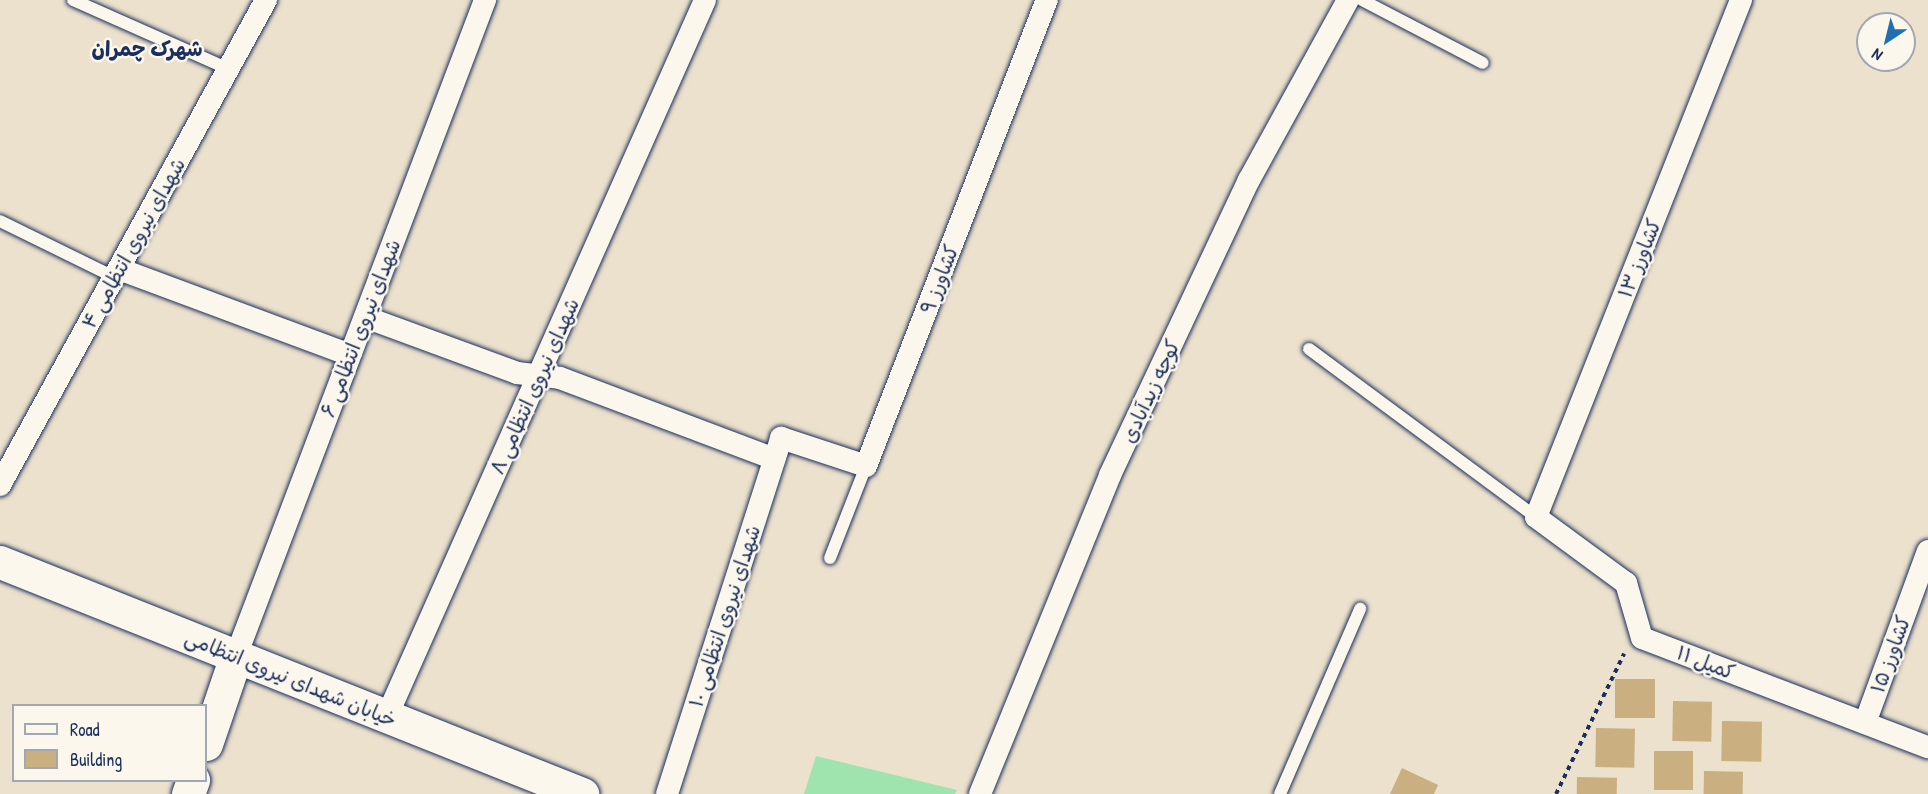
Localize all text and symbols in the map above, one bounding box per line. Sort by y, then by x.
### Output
north arrow [1856,12,1916,72]
district label: شهرک چمران [91,36,203,62]
text: N [1867,44,1887,67]
street label: شهدای نیروی انتظامی ۴ [76,154,190,332]
street label: کشاورز ۱۳ [1612,215,1666,301]
street label: شهدای نیروی انتظامی ۶ [315,236,405,420]
street label: کشاورز ۹ [915,241,963,317]
street label: شهدای نیروی انتظامی ۸ [484,294,584,478]
street label: کوچه زیدآبادی [1116,336,1184,446]
street label: شهدای نیروی انتظامی ۱۰ [683,522,765,710]
street label: کشاورز ۱۵ [1865,612,1915,696]
street label: خیابان شهدای نیروی انتظامی [182,625,400,731]
street label: کمیل ۱۱ [1673,640,1739,684]
legend [12,704,207,782]
text: Road [70,717,100,742]
text: Building [70,747,122,772]

